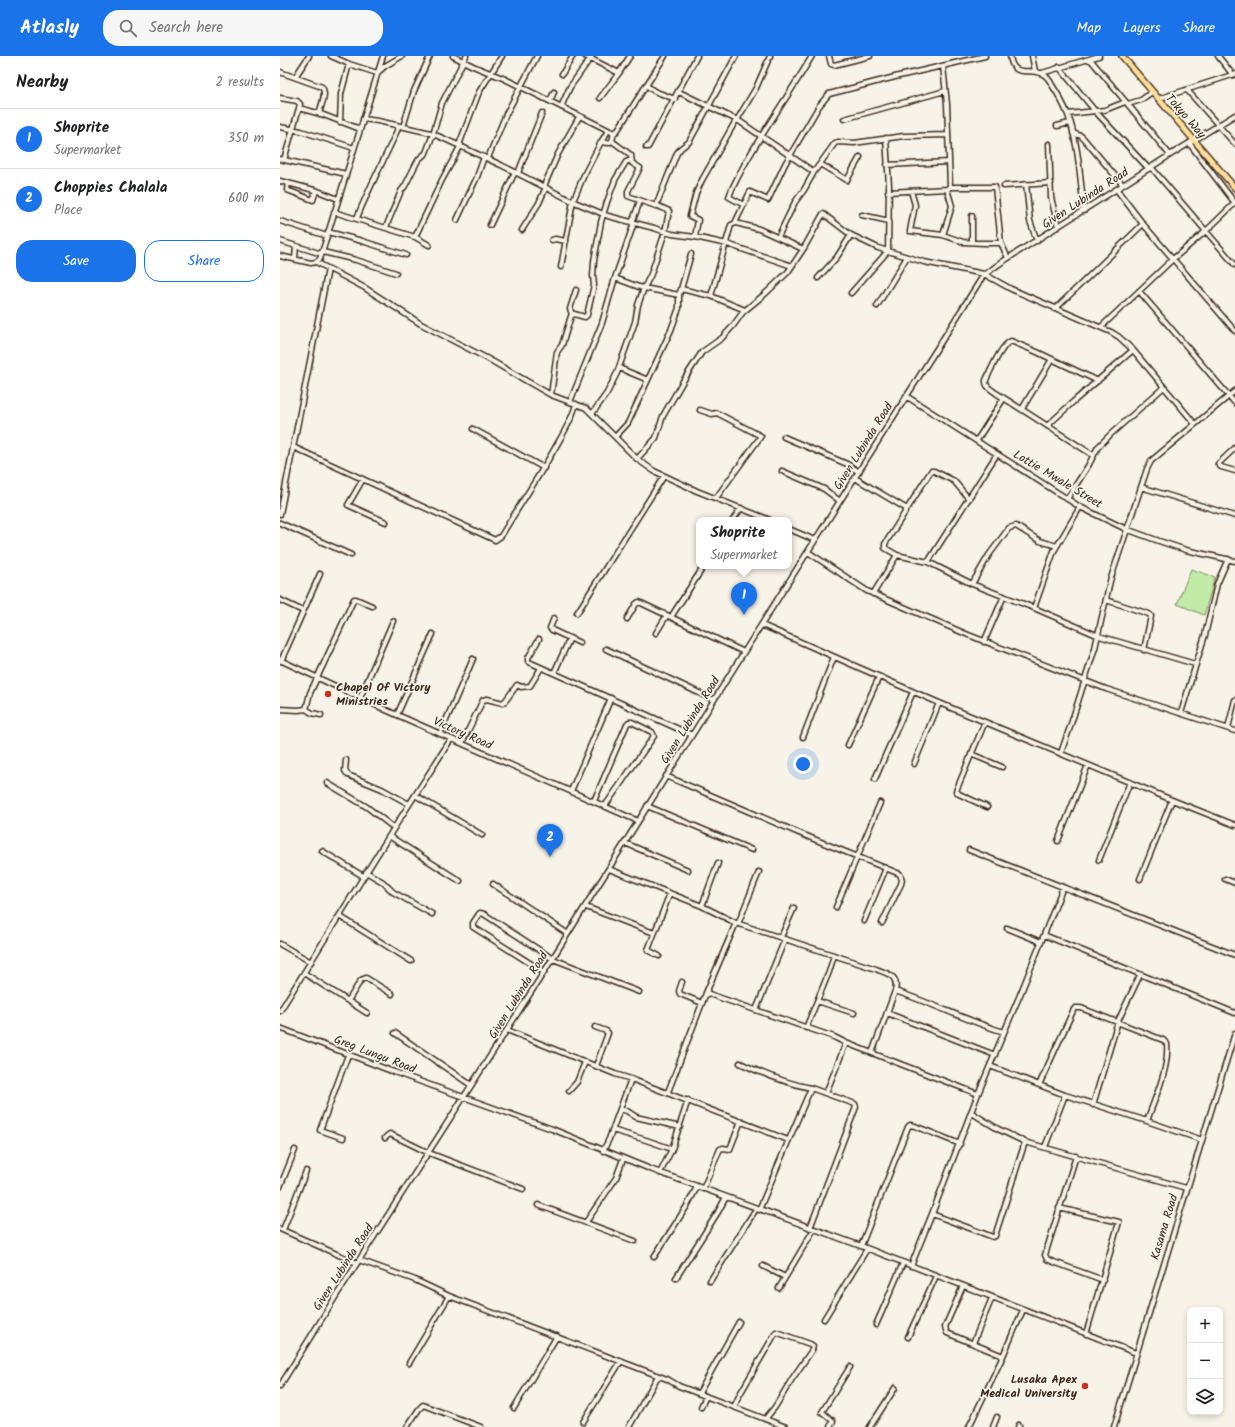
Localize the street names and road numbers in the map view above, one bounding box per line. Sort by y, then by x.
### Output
street label: Tokyo Way [1161,90,1211,143]
street label: Given Lubinda Road [1038,163,1133,234]
street label: Given Lubinda Road [829,398,899,494]
street label: Lottie Mwale Street [1010,445,1106,514]
street label: Given Lubinda Road [656,672,726,768]
street label: Victory Road [430,712,496,755]
street label: Given Lubinda Road [484,947,554,1043]
street label: Greg Lungu Road [331,1030,419,1079]
street label: Kasama Road [1146,1191,1184,1262]
street label: Given Lubinda Road [308,1219,379,1314]

